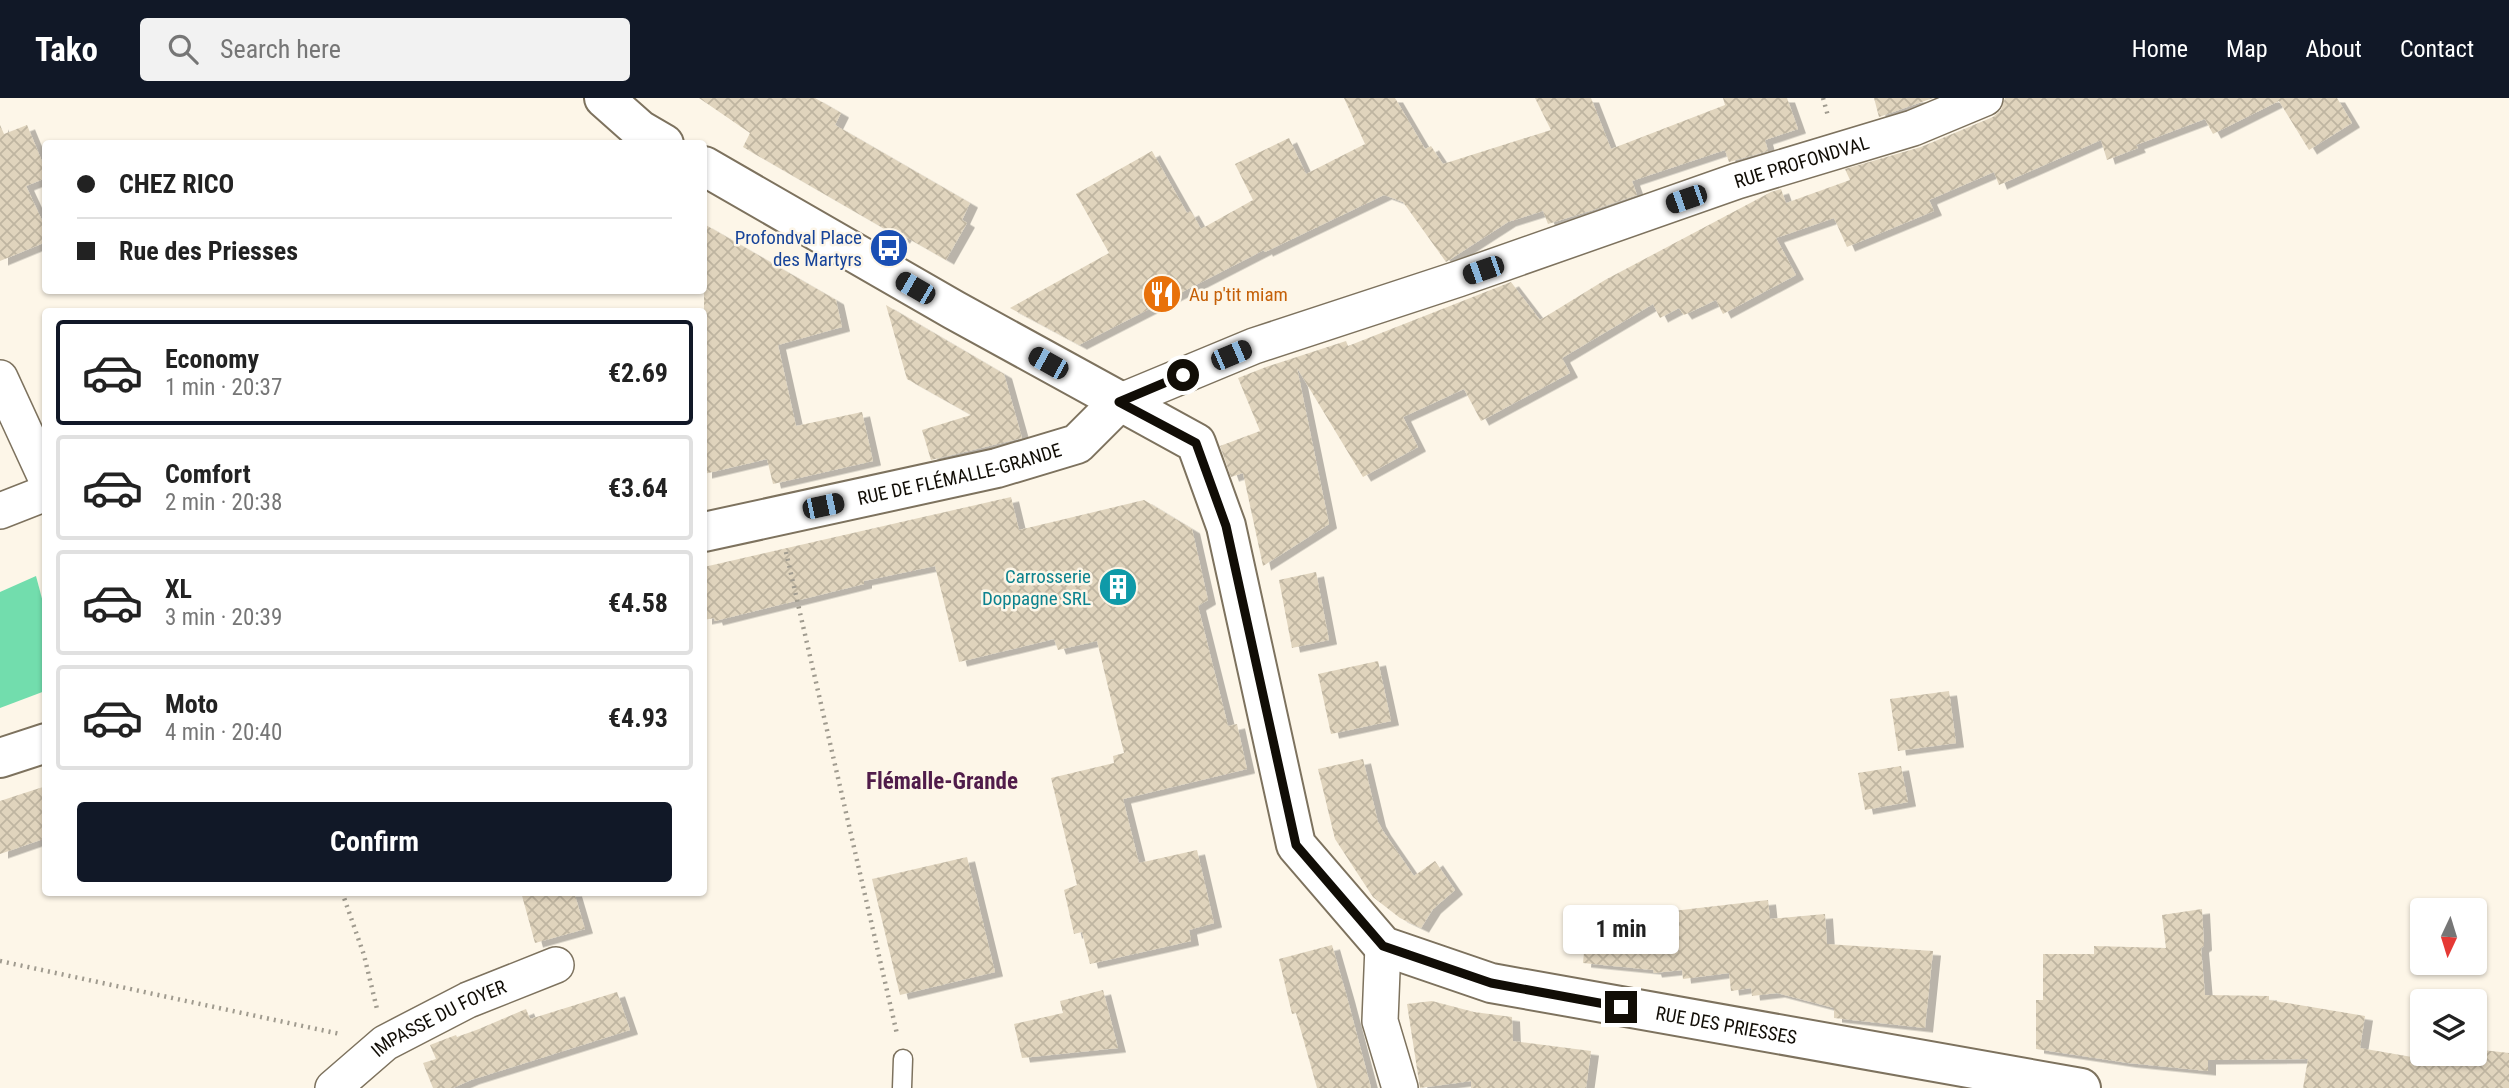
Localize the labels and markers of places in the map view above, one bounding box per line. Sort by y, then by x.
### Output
place label: Profondval Place des Martyrs [735,226,862,271]
bus stop icon: Profondval Place des Martyrs [868,227,910,269]
restaurant icon: Au p'tit miam [1141,273,1183,315]
place label: Au p'tit miam [1189,283,1288,306]
place label: Carrosserie Doppagne SRL [982,565,1091,610]
building icon: Carrosserie Doppagne SRL [1097,566,1139,608]

